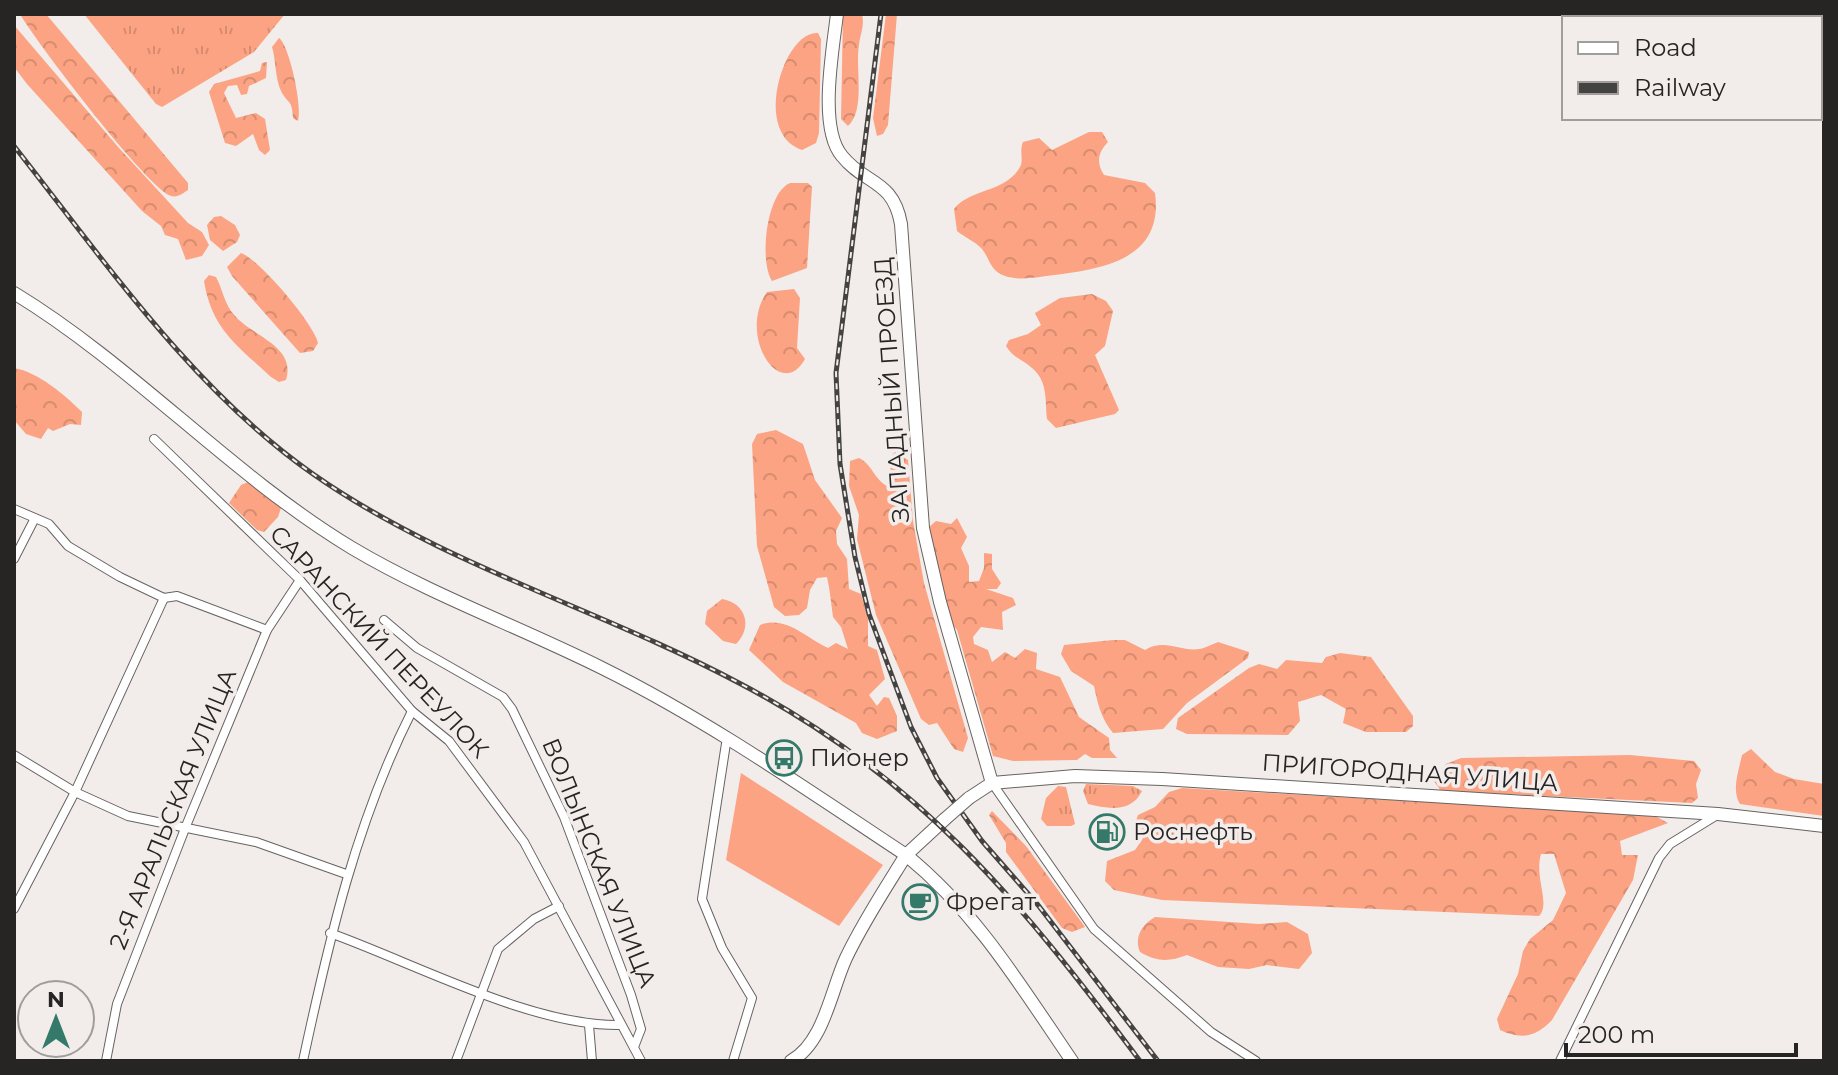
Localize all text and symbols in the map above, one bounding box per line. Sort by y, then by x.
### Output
legend [1562,16,1822,120]
text: Road [1634,33,1697,62]
text: Railway [1634,73,1726,102]
street label: ЗАПАДНЫЙ ПРОЕЗД [868,256,915,524]
street label: САРАНСКИЙ ПЕРЕУЛОК [264,519,495,764]
street label: 2-Я АРАЛЬСКАЯ УЛИЦА [103,664,242,953]
street label: ВОЛЫНСКАЯ УЛИЦА [536,734,663,992]
bus stop icon: Пионер [765,739,803,777]
place label: Пионер [810,743,909,772]
street label: ПРИГОРОДНАЯ УЛИЦА [1261,748,1559,797]
fuel station icon: Роснефть [1088,813,1126,851]
place label: Роснефть [1133,817,1253,846]
cafe icon: Фрегат [901,883,939,921]
place label: Фрегат [946,887,1037,916]
north arrow [16,979,96,1059]
text: N [47,986,65,1013]
scale bar [1566,1007,1796,1057]
text: 200 m [1578,1020,1655,1049]

